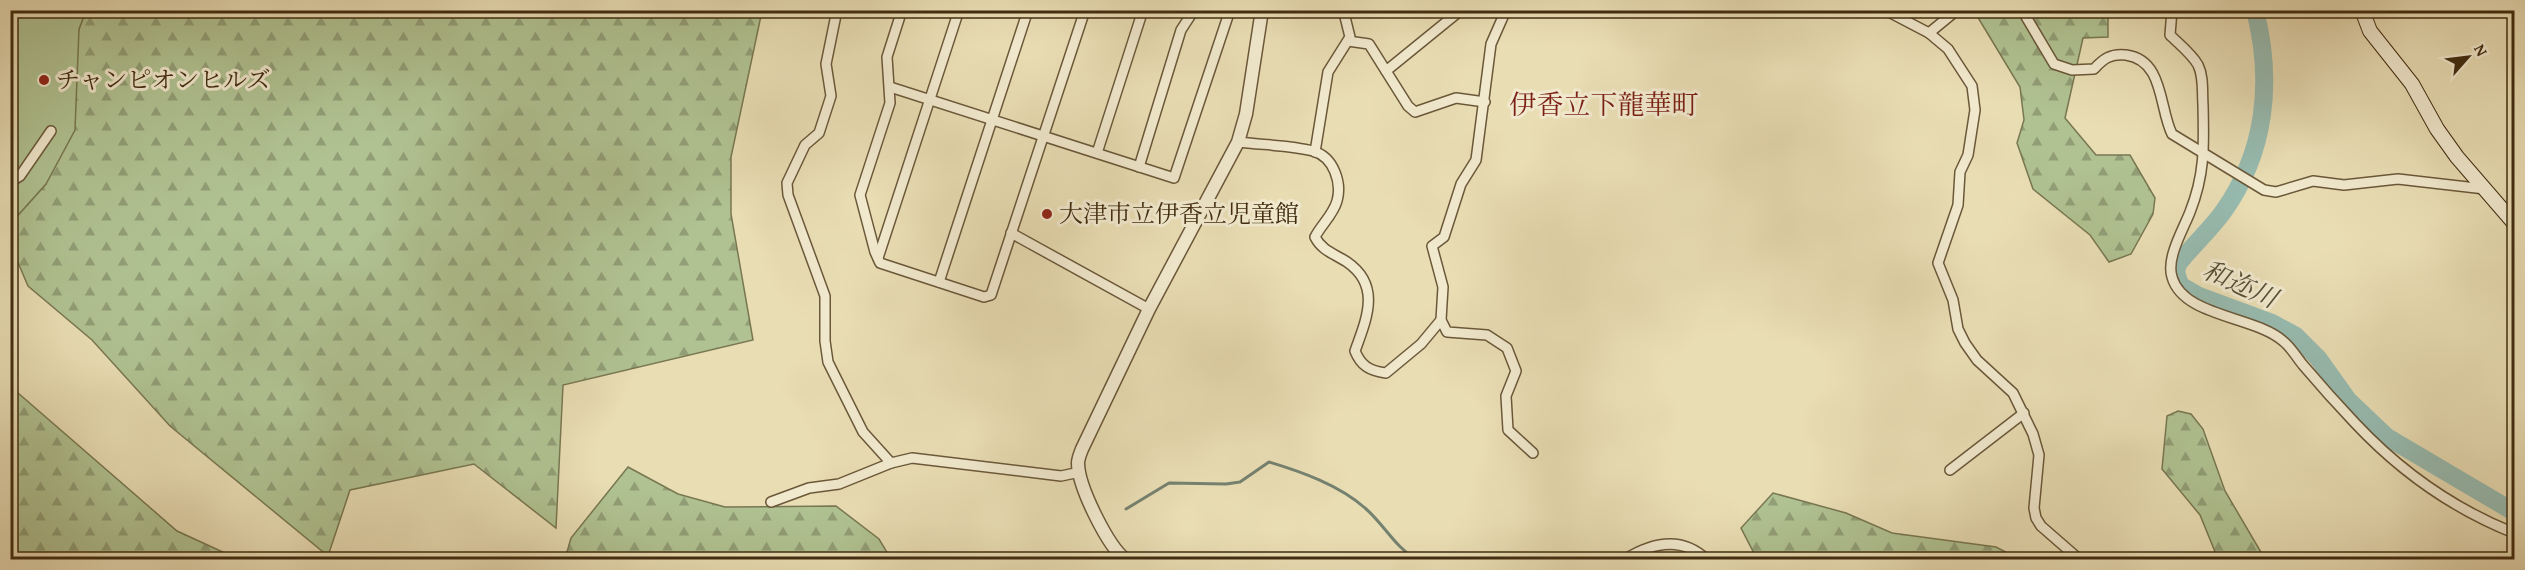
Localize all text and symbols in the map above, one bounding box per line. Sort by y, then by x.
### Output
north arrow [2438,27,2498,87]
text: N [2468,40,2494,61]
place label: チャンピオンヒルズ [56,62,271,97]
marker: チャンピオンヒルズ [37,73,51,87]
district label: 伊香立下龍華町 [1510,84,1699,124]
place label: 大津市立伊香立児童館 [1059,196,1299,231]
marker: 大津市立伊香立児童館 [1040,207,1054,221]
water label: 和迩川 [2197,250,2286,318]

